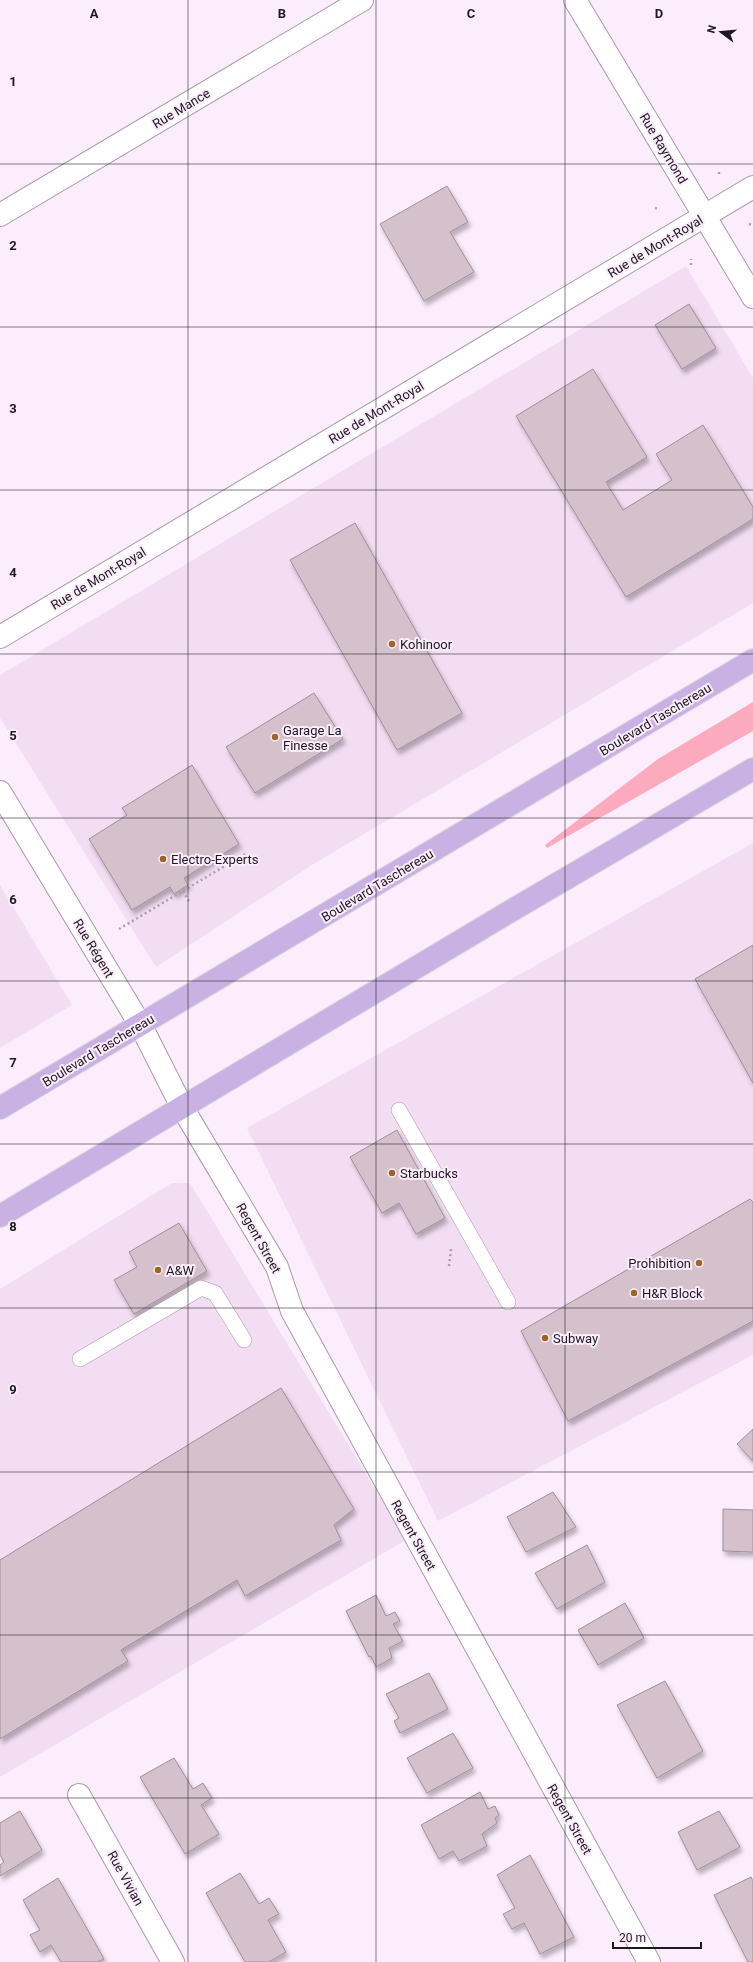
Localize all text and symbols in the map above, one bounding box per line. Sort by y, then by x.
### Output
text: A [90,6,99,21]
text: B [278,6,286,21]
text: C [467,6,476,21]
text: D [655,6,663,21]
north arrow [701,12,741,52]
text: N [705,24,719,35]
text: 1 [9,74,17,89]
street label: Rue Mance [150,85,213,131]
street label: Rue Raymond [637,110,691,186]
street label: Rue de Mont-Royal [605,212,705,281]
text: 2 [9,238,17,253]
street label: Rue de Mont-Royal [326,378,426,447]
text: 3 [9,401,17,416]
street label: Rue de Mont-Royal [48,544,148,613]
text: 4 [9,565,17,580]
place label: Kohinoor [400,637,453,652]
marker: Kohinoor [387,639,397,649]
street label: Boulevard Taschereau [597,680,714,759]
place label: Garage La Finesse [283,723,342,753]
text: 5 [9,728,17,743]
marker: Garage La Finesse [270,732,280,742]
street label: Boulevard Taschereau [319,846,436,925]
place label: Electro-Experts [171,852,259,867]
marker: Electro-Experts [158,854,168,864]
text: 6 [9,892,17,907]
street label: Rue Régent [70,916,117,980]
street label: Boulevard Taschereau [40,1011,157,1090]
text: 7 [9,1055,17,1070]
place label: Starbucks [400,1166,458,1181]
marker: Starbucks [387,1168,397,1178]
street label: Regent Street [233,1200,284,1276]
text: 8 [9,1219,17,1234]
place label: Prohibition [628,1256,691,1271]
marker: Prohibition [694,1258,704,1268]
place label: A&W [166,1263,195,1278]
marker: A&W [153,1265,163,1275]
place label: H&R Block [642,1286,703,1301]
marker: H&R Block [629,1288,639,1298]
place label: Subway [553,1331,598,1346]
marker: Subway [540,1333,550,1343]
text: 9 [9,1382,17,1397]
street label: Regent Street [388,1497,439,1573]
street label: Regent Street [544,1781,595,1857]
street label: Rue Vivian [104,1848,147,1908]
scale bar [613,1924,701,1950]
text: 20 m [619,1931,646,1945]

